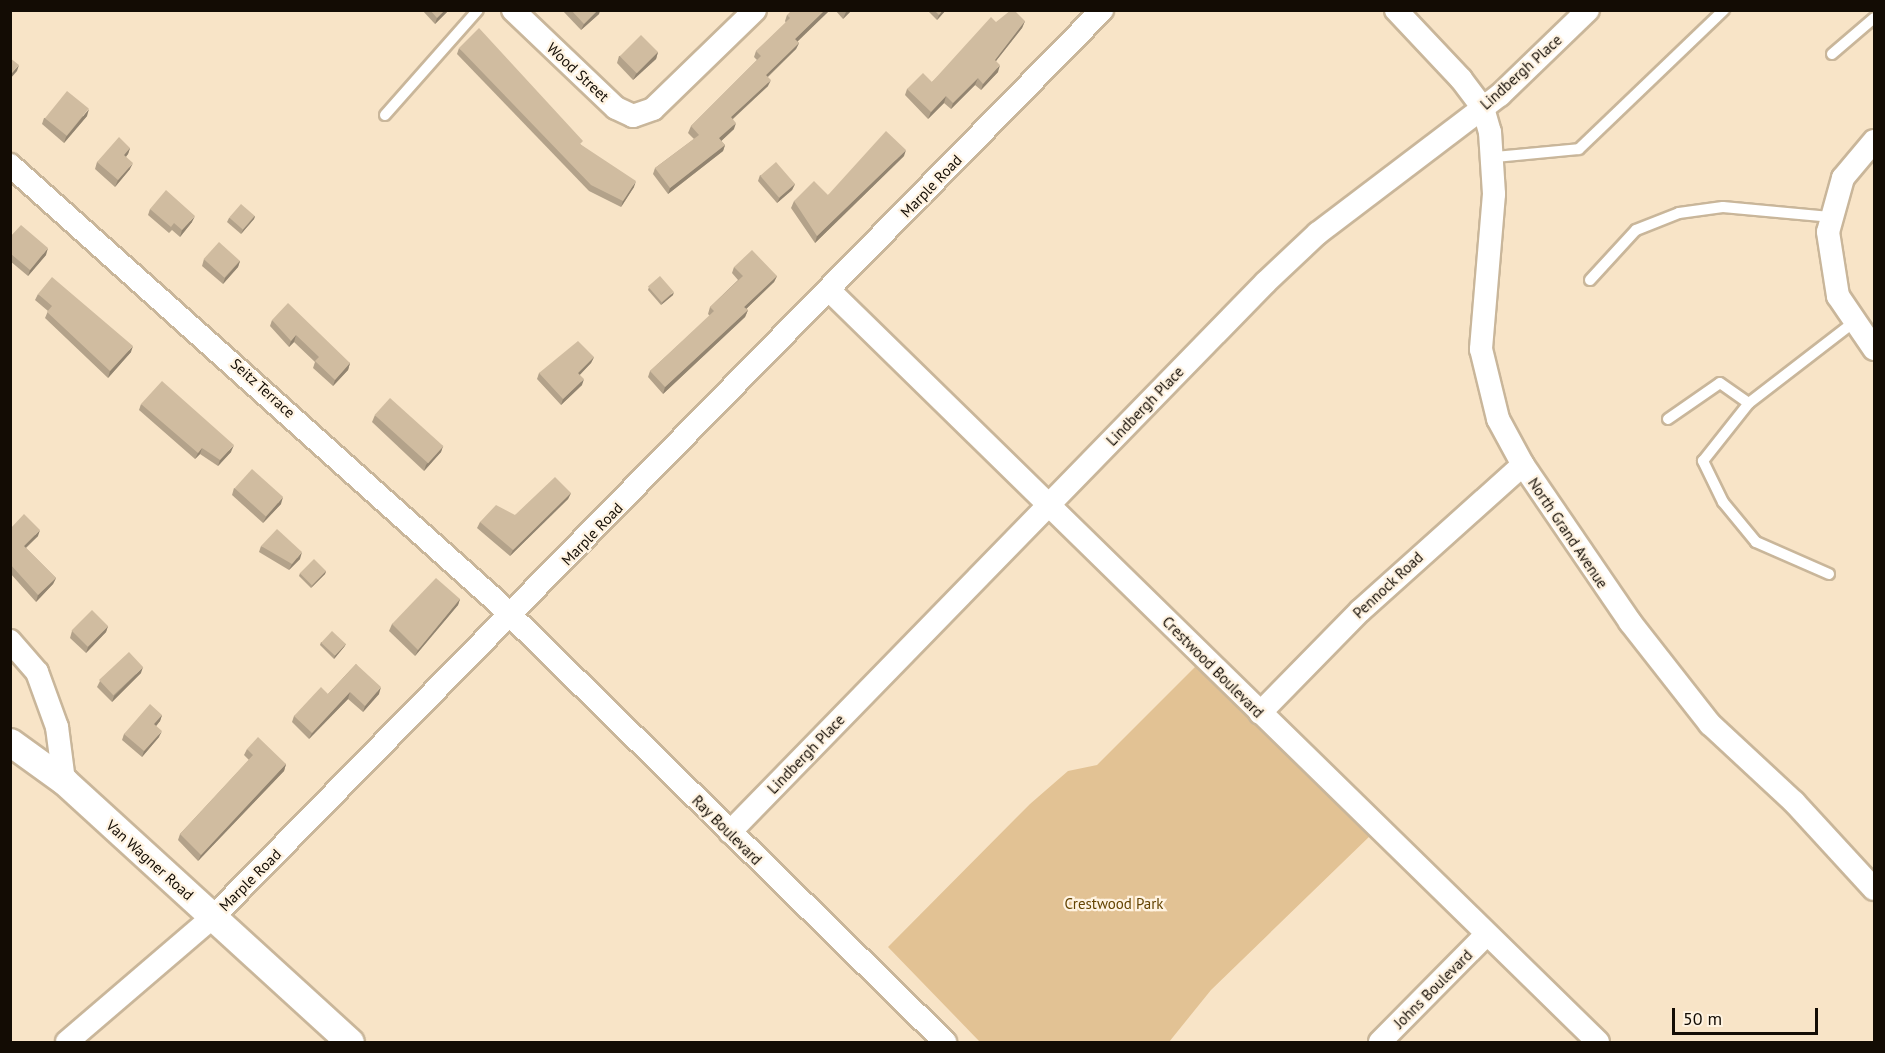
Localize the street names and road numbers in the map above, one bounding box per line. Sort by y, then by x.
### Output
street label: Lindbergh Place [1477,31,1565,113]
street label: Wood Street [543,39,613,105]
street label: Marple Road [897,151,965,221]
street label: Seitz Terrace [227,354,299,422]
street label: Lindbergh Place [1103,363,1187,449]
street label: North Grand Avenue [1524,474,1612,592]
street label: Marple Road [558,499,626,569]
street label: Pennock Road [1349,548,1427,622]
street label: Crestwood Boulevard [1159,613,1267,721]
street label: Lindbergh Place [764,711,848,797]
street label: Ray Boulevard [688,791,766,869]
street label: Van Wagner Road [103,816,197,904]
street label: Marple Road [215,845,285,915]
street label: Johns Boulevard [1390,946,1476,1032]

